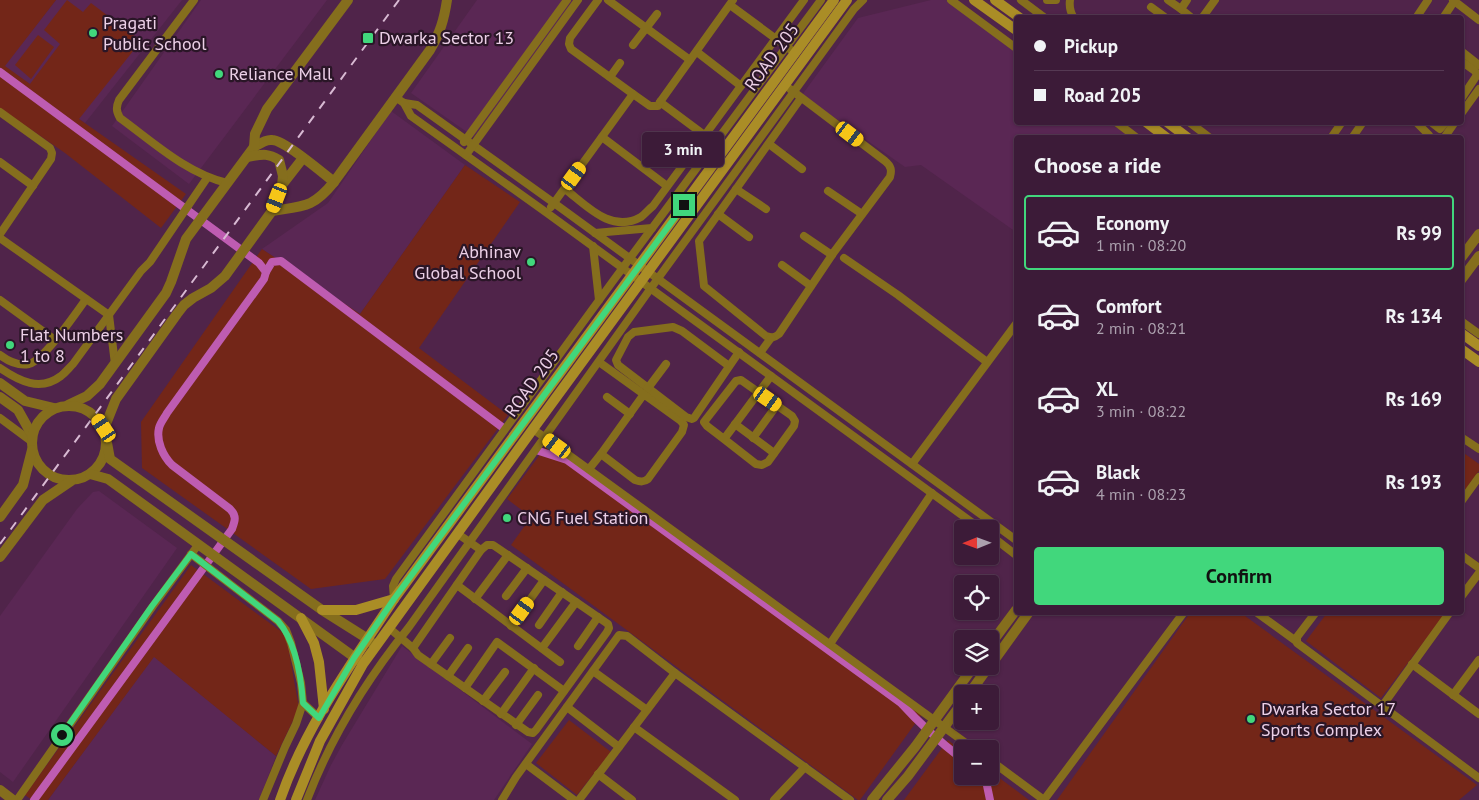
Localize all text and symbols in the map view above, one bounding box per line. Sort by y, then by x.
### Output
place label: Pragati Public School [103,11,207,55]
street label: ROAD 205 [739,18,804,95]
place label: Dwarka Sector 13 [379,26,514,49]
marker: Pragati Public School [87,27,99,39]
marker: Dwarka Sector 13 [361,31,375,45]
text: Pickup [1064,34,1118,58]
place label: Reliance Mall [229,62,333,85]
marker: Reliance Mall [213,68,225,80]
text: Road 205 [1064,83,1142,107]
car [833,119,866,149]
callout: 3 min [643,132,725,168]
text: 3 min [663,139,703,159]
text: Choose a ride [1034,151,1161,179]
car [559,159,588,193]
car [264,181,289,215]
route end [673,194,695,216]
icon: car [1036,210,1081,255]
text: Economy [1096,211,1169,235]
text: Rs 99 [1396,221,1442,245]
text: 1 min · 08:20 [1096,235,1186,255]
place label: Abhinav Global School [414,240,522,284]
marker: Abhinav Global School [525,256,537,268]
icon: car [1036,293,1081,338]
text: Comfort [1096,294,1162,318]
text: Rs 134 [1385,304,1442,328]
text: 2 min · 08:21 [1096,318,1186,338]
place label: Flat Numbers 1 to 8 [20,323,123,367]
marker: Flat Numbers 1 to 8 [4,339,16,351]
street label: ROAD 205 [499,344,564,421]
icon: car [1036,376,1081,421]
text: XL [1096,377,1118,401]
car [751,384,784,414]
text: Rs 169 [1385,387,1442,411]
text: 3 min · 08:22 [1096,401,1186,421]
car [89,411,118,445]
car [540,431,573,461]
icon: car [1036,459,1081,504]
text: Black [1096,460,1140,484]
text: Rs 193 [1385,470,1442,494]
text: 4 min · 08:23 [1096,484,1186,504]
place label: CNG Fuel Station [517,506,648,529]
marker: CNG Fuel Station [501,512,513,524]
north arrow [954,520,999,565]
map controls [954,520,999,785]
button: Confirm [1034,547,1444,605]
button: locate [954,575,999,620]
car [507,594,536,628]
button: layers [954,630,999,675]
button: + [954,685,999,730]
place label: Dwarka Sector 17 Sports Complex [1261,697,1396,741]
marker: Dwarka Sector 17 Sports Complex [1245,713,1257,725]
route start [51,724,73,746]
button: − [954,740,999,785]

